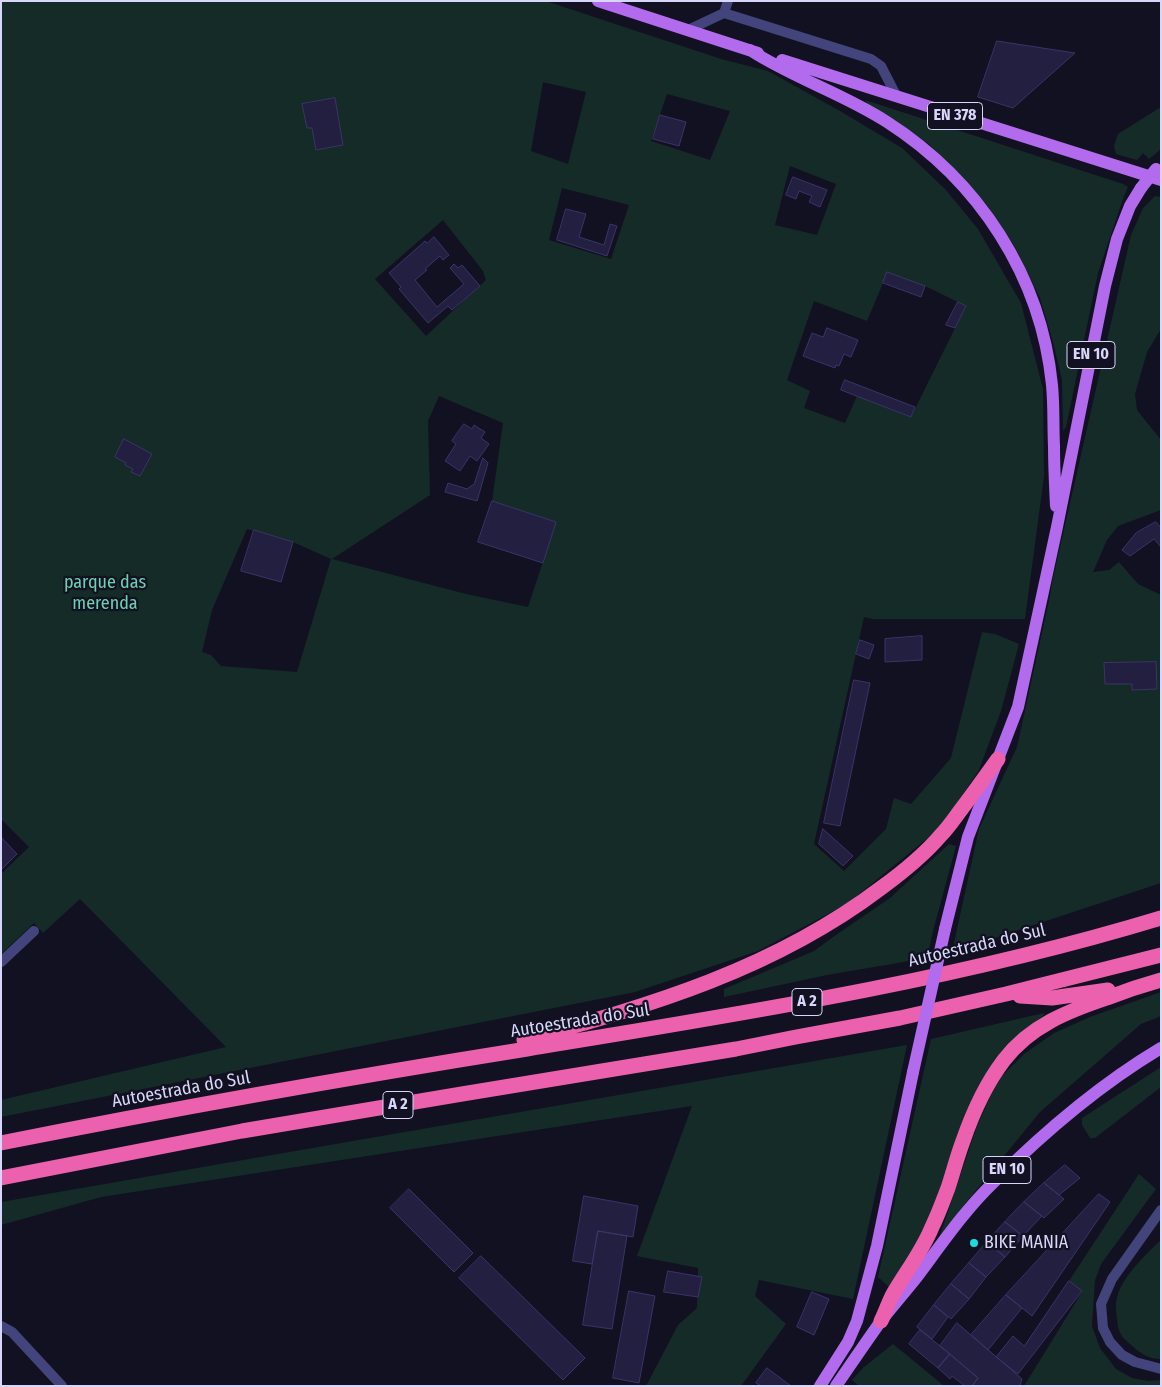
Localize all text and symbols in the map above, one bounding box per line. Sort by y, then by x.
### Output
road number: EN 378 [928,102,982,130]
road number: EN 10 [1067,342,1115,368]
park label: parque das merenda [64,572,146,614]
street label: Autoestrada do Sul [906,920,1048,972]
road number: A 2 [792,989,822,1016]
street label: Autoestrada do Sul [509,999,651,1043]
street label: Autoestrada do Sul [110,1067,252,1113]
road number: A 2 [383,1092,413,1118]
road number: EN 10 [983,1156,1031,1184]
place label: BIKE MANIA [984,1232,1068,1254]
marker: BIKE MANIA [968,1237,980,1249]

